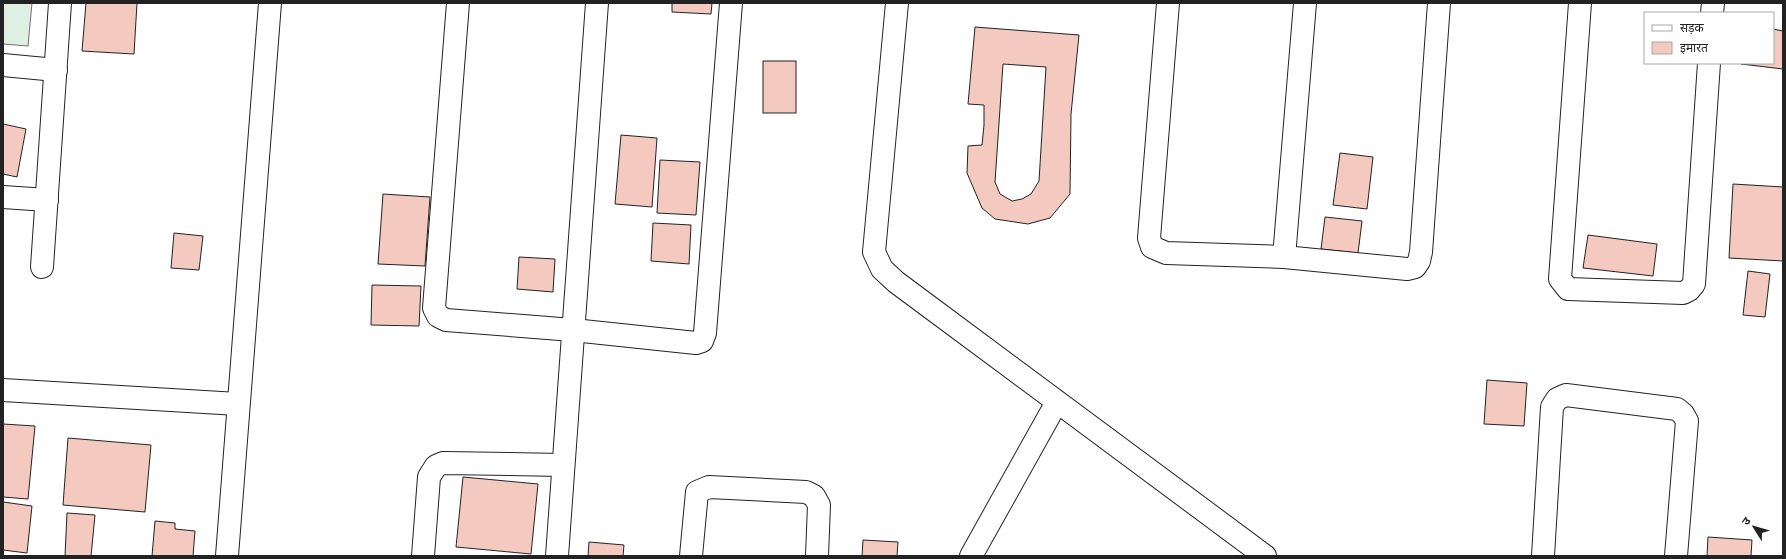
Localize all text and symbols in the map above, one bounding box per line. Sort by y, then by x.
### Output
legend [1644,12,1774,64]
text: सड़क [1680,19,1705,36]
text: इमारत [1680,39,1709,56]
north arrow [1734,507,1774,547]
text: उ [1738,513,1754,528]

